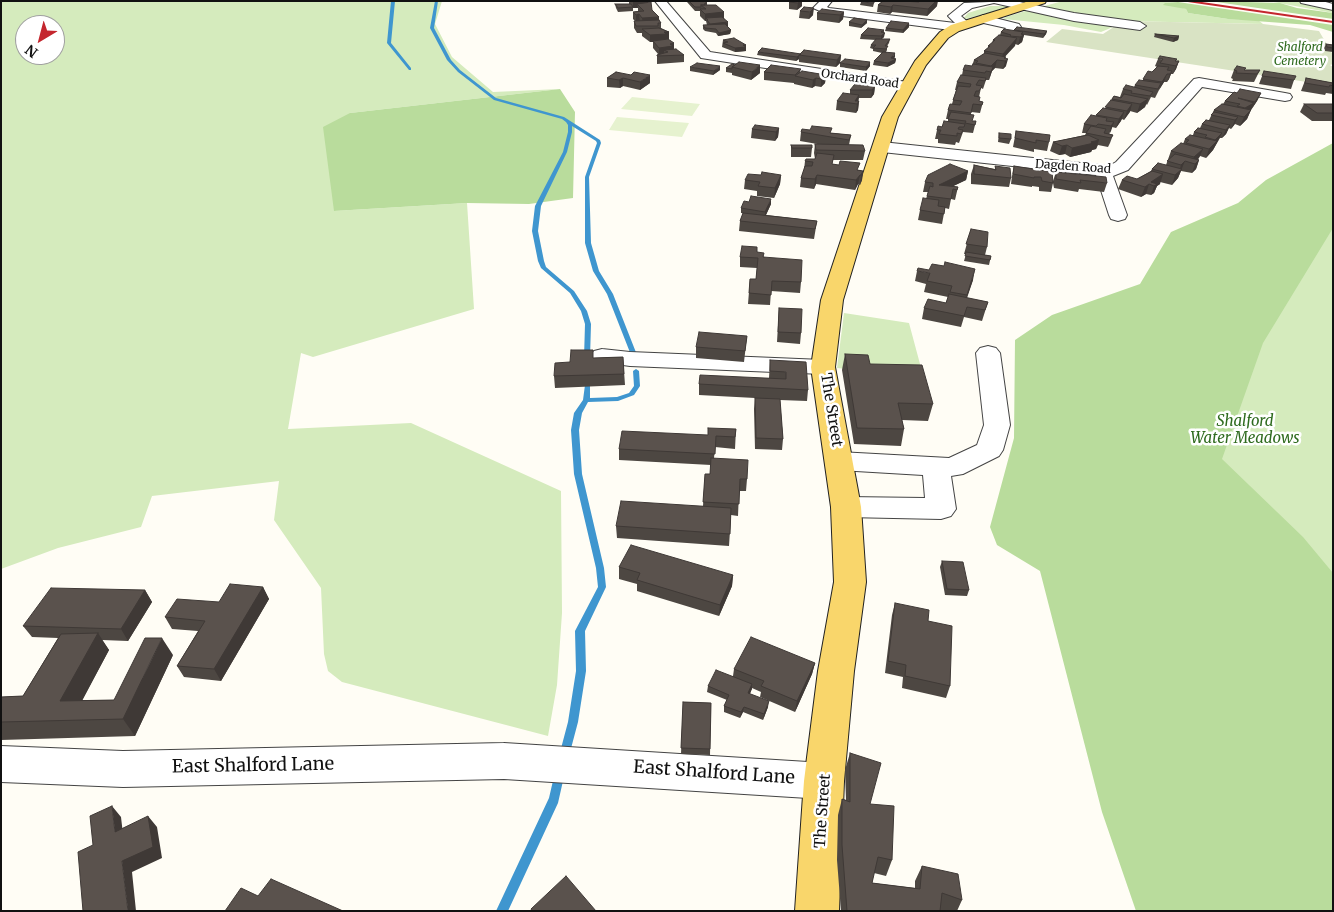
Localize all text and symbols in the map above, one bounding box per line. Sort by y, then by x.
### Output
north arrow [15,15,65,65]
text: N [22,41,41,62]
park label: Shalford Cemetery [1274,41,1326,69]
street label: Orchard Road [820,66,900,92]
street label: Dagden Road [1035,157,1111,177]
street label: The Street [816,372,846,448]
park label: Shalford Water Meadows [1190,413,1300,448]
street label: East Shalford Lane [172,754,334,778]
street label: East Shalford Lane [632,757,796,789]
street label: The Street [811,773,835,849]

